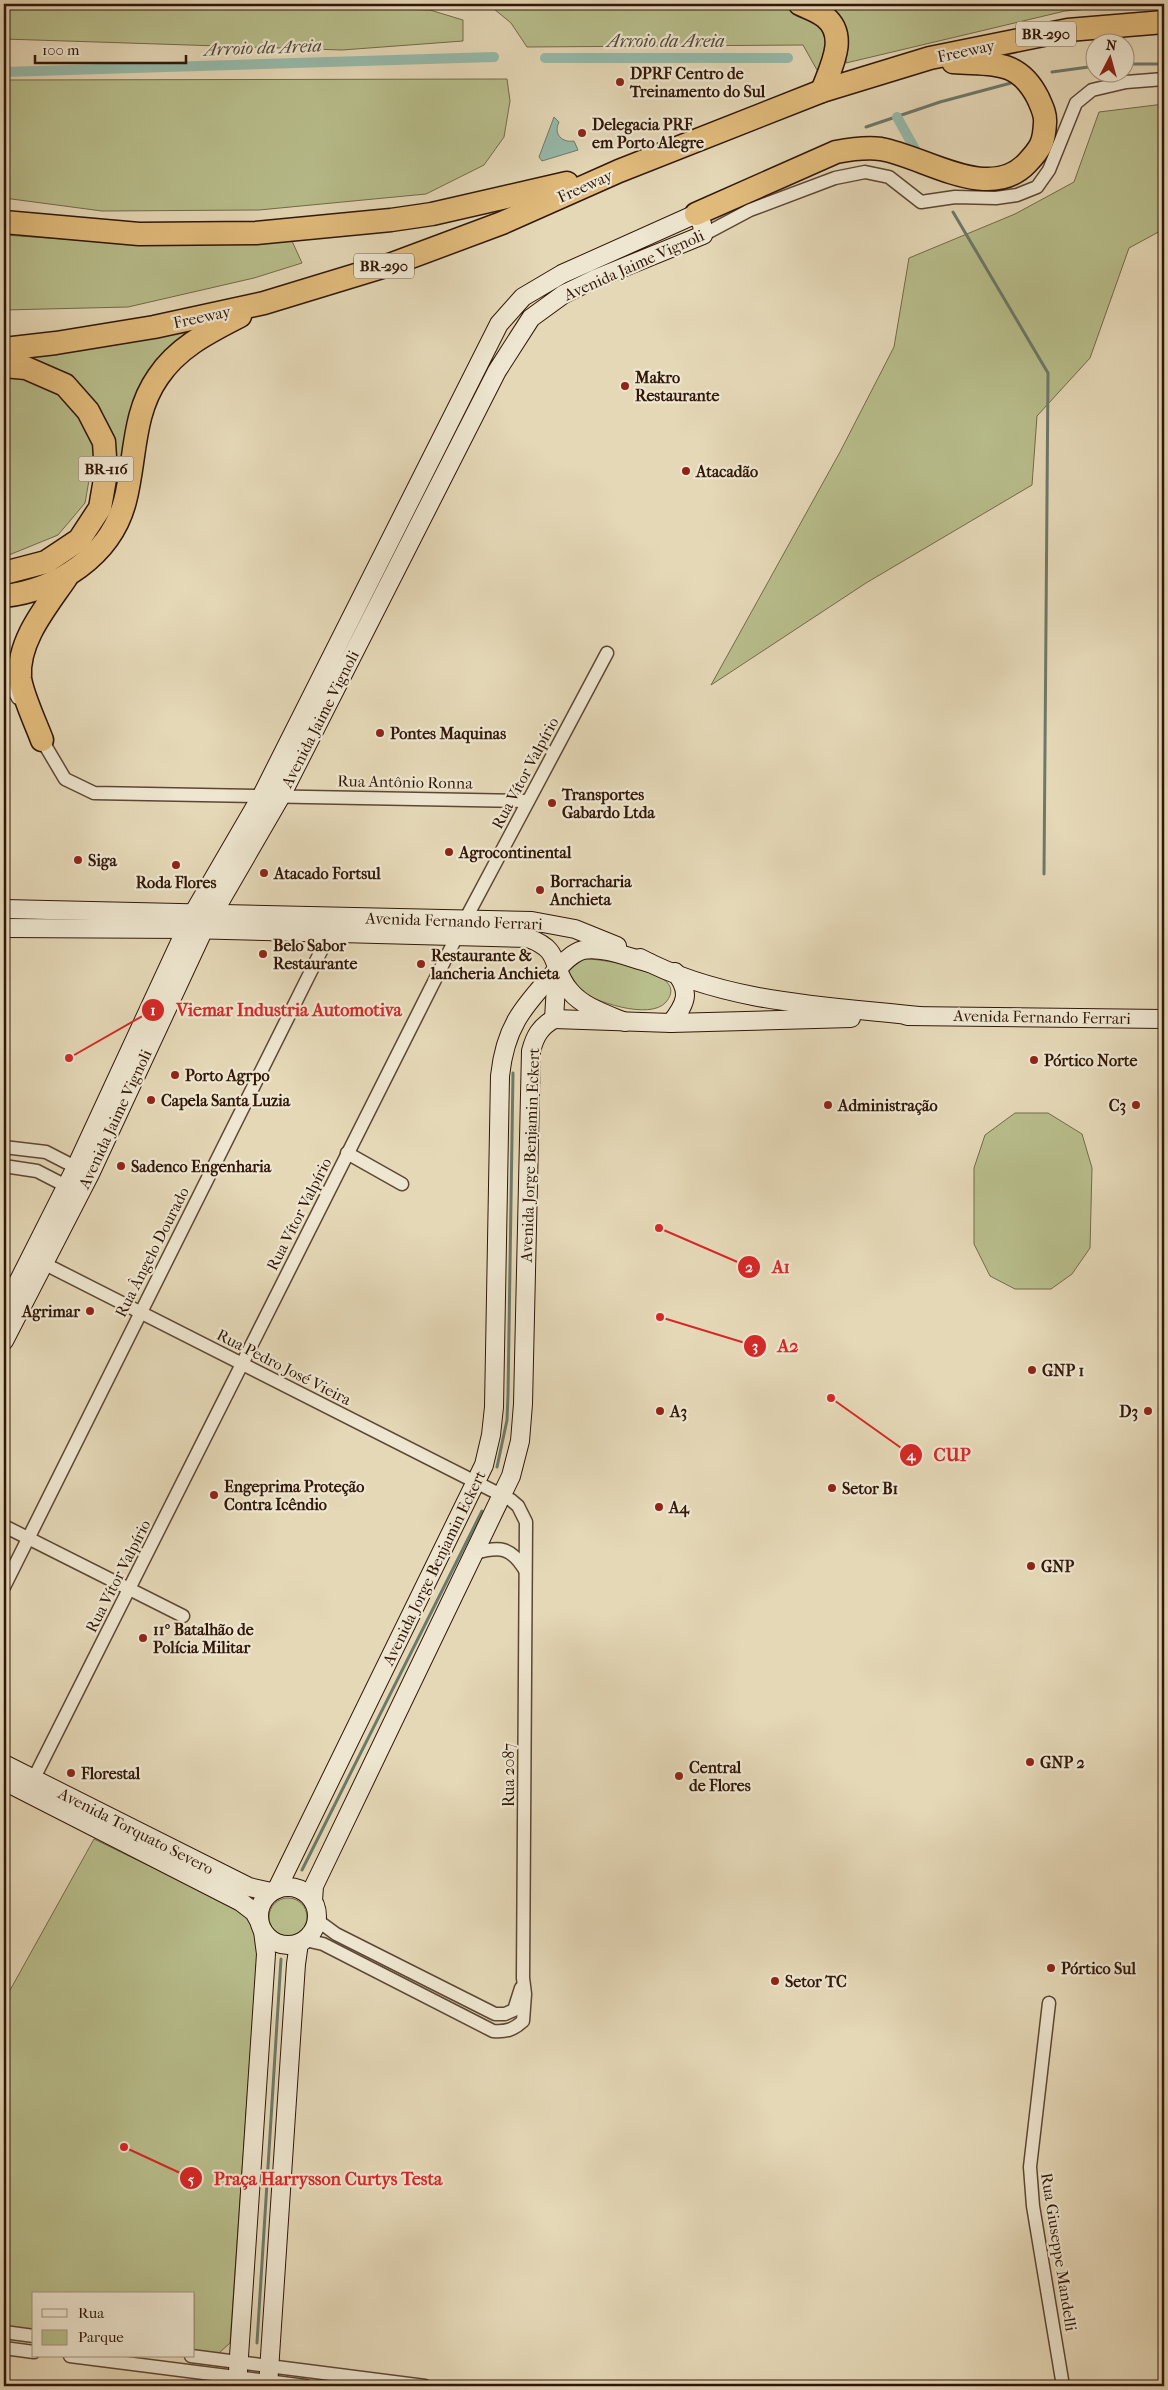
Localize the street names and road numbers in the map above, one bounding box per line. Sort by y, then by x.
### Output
road number: BR-290 [1016,22,1076,46]
street label: Freeway [935,36,997,66]
street label: Freeway [554,165,616,207]
street label: Avenida Jaime Vignoli [560,225,707,305]
road number: BR-290 [354,254,414,278]
street label: Freeway [171,302,233,332]
road number: BR-116 [78,456,134,482]
street label: Avenida Jaime Vignoli [277,647,363,792]
street label: Rua Vítor Valpírio [488,714,562,832]
street label: Rua Antônio Ronna [337,771,473,793]
street label: Avenida Fernando Ferrari [364,908,543,934]
street label: Avenida Fernando Ferrari [952,1006,1131,1028]
street label: Avenida Jaime Vignoli [74,1046,156,1193]
street label: Avenida Jorge Benjamin Eckert [517,1047,543,1264]
street label: Rua Vítor Valpírio [262,1154,336,1274]
street label: Rua Ângelo Dourado [110,1183,193,1320]
street label: Rua Pedro José Vieira [214,1325,355,1409]
street label: Avenida Jorge Benjamin Eckert [378,1467,490,1669]
street label: Rua Vítor Valpírio [81,1516,155,1636]
street label: Rua 2087 [499,1743,518,1807]
street label: Avenida Torquato Severo [54,1783,217,1878]
street label: Rua Giuseppe Mandelli [1037,2171,1081,2333]

